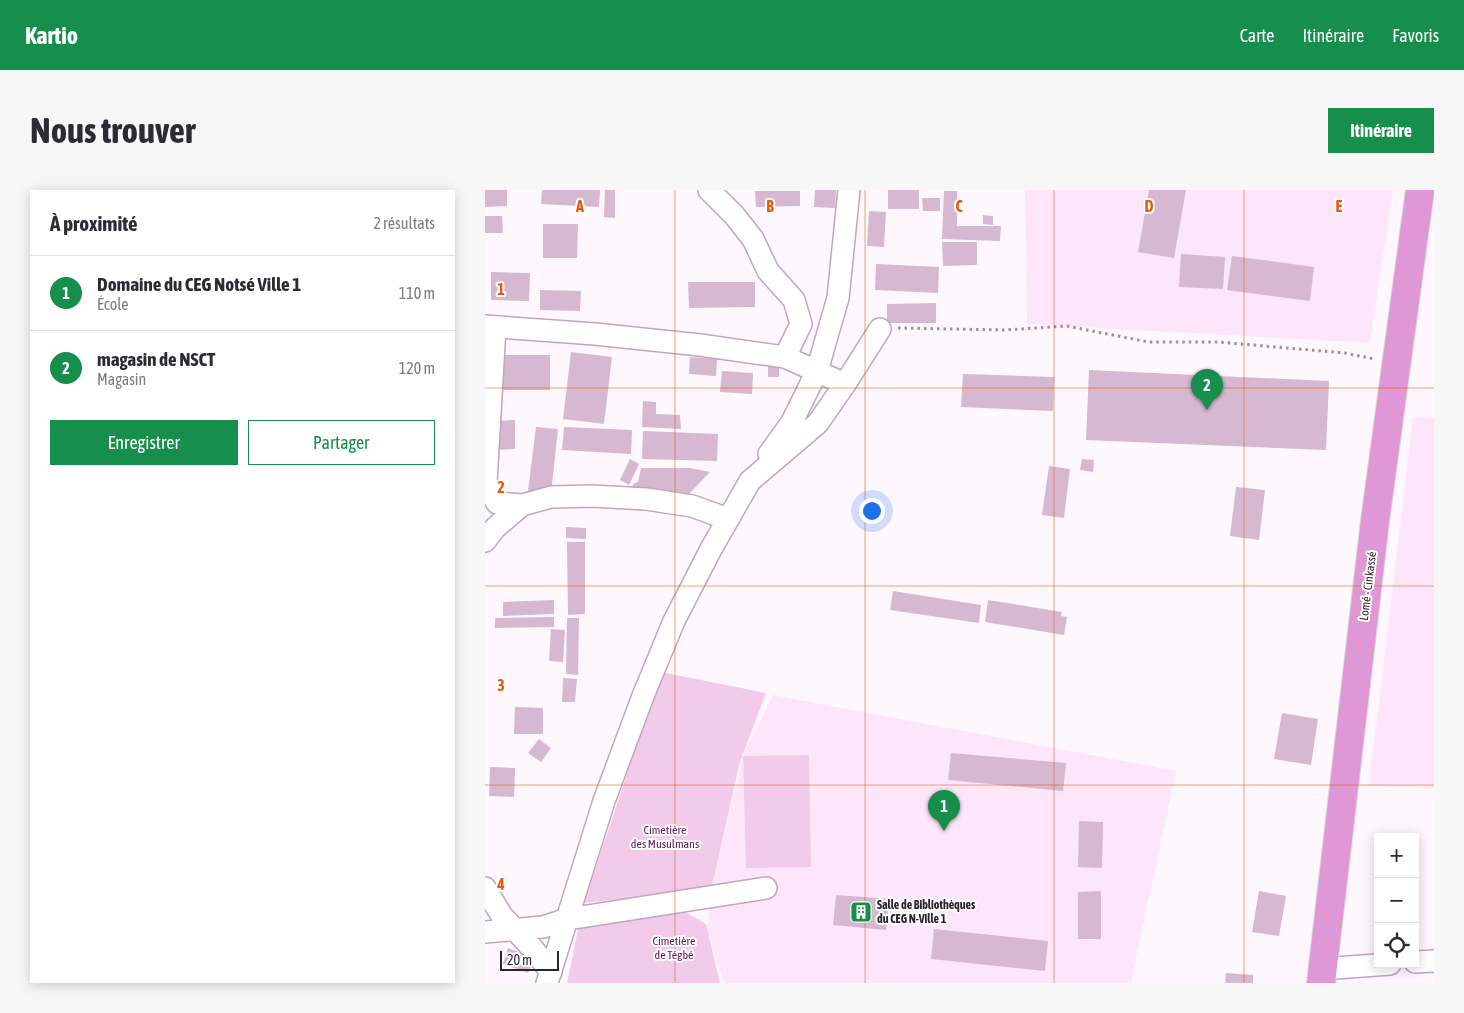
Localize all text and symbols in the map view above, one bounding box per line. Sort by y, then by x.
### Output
text: Kartio [25,22,78,49]
text: Carte [1240,25,1274,46]
text: Itinéraire [1302,25,1364,46]
text: Favoris [1392,25,1439,46]
button: Itinéraire [1328,108,1434,153]
text: Nous trouver [30,110,195,150]
text: A [575,197,584,215]
text: B [766,197,774,215]
text: C [955,197,963,215]
text: D [1145,197,1154,215]
text: E [1336,197,1343,215]
text: À proximité [50,211,138,235]
text: 2 résultats [373,214,435,232]
text: Domaine du CEG Notsé Ville 1 [97,273,301,295]
text: 1 [497,280,505,298]
text: 1 [62,284,70,302]
text: 110 m [399,284,435,302]
text: École [97,295,129,313]
text: magasin de NSCT [97,348,215,370]
text: 2 [62,359,70,377]
text: 120 m [399,359,435,377]
pin: 2 [1191,369,1223,410]
text: Magasin [97,370,146,388]
button: Enregistrer [50,420,238,465]
button: Partager [248,420,435,465]
text: 2 [497,478,505,496]
your location [859,498,885,524]
street label: Lomé - Cinkassé [1357,551,1379,621]
text: 3 [497,676,505,694]
pin: 1 [928,790,960,831]
park label: Cimetière des Musulmans [631,823,699,851]
map controls [1374,833,1419,968]
button: + [1374,833,1419,878]
text: 4 [496,875,505,893]
button: − [1374,878,1419,923]
place label: Salle de Bibliothèques du CEG N-Ville 1 [877,898,976,926]
building icon: Salle de Bibliothèques du CEG N-Ville 1 [849,900,873,924]
button: locate [1374,923,1419,968]
park label: Cimetière de Tégbé [653,934,695,962]
scale bar [500,948,559,971]
text: 20 m [507,952,532,968]

